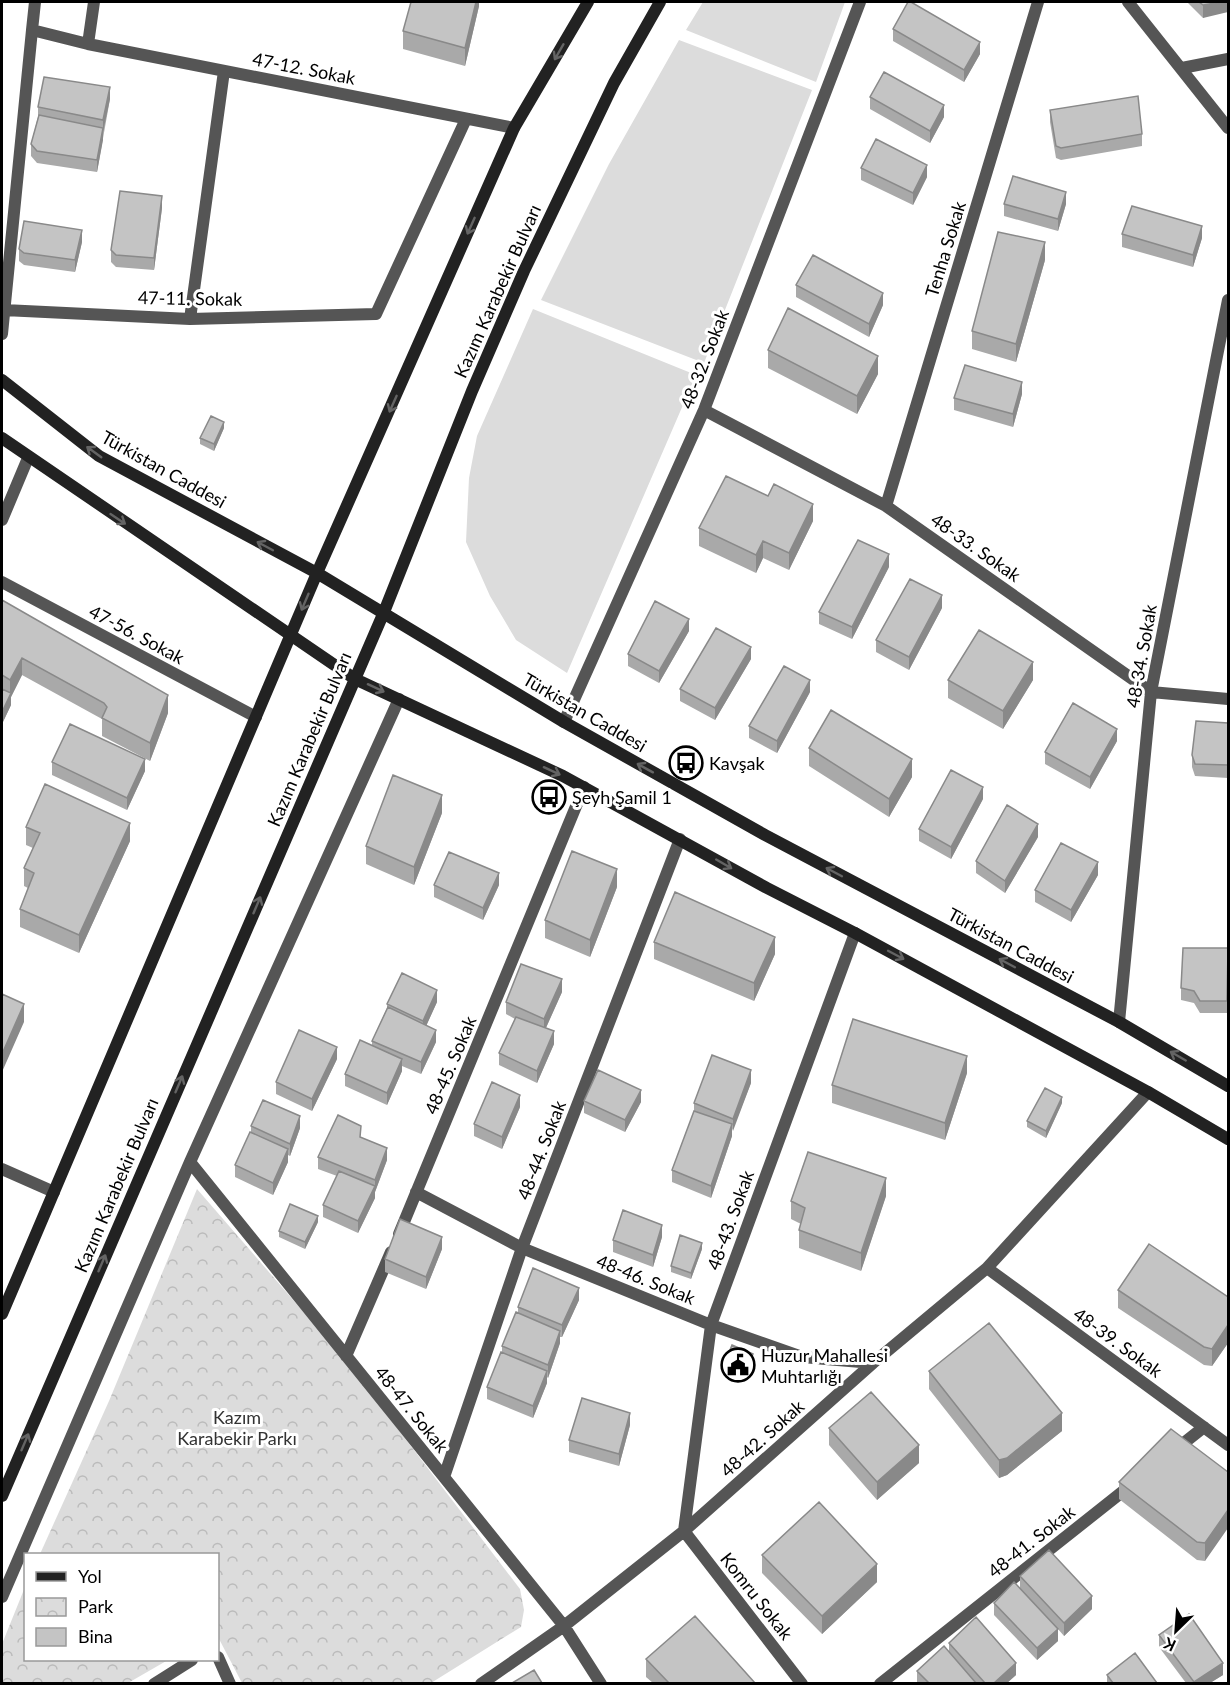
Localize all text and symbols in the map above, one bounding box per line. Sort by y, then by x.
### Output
one-way arrow [553,43,565,60]
street label: 47-12. Sokak [251,47,358,89]
street label: Tenha Sokak [920,198,970,299]
street label: Kazım Karabekir Bulvarı [449,201,545,381]
one-way arrow [465,217,476,235]
street label: 47-11. Sokak [138,286,243,310]
street label: 48-32. Sokak [675,306,733,412]
one-way arrow [387,395,398,413]
street label: Türkistan Caddesi [98,426,230,512]
one-way arrow [87,446,103,458]
street label: 48-33. Sokak [927,508,1026,586]
one-way arrow [110,513,126,525]
one-way arrow [257,539,275,551]
one-way arrow [299,592,310,610]
street label: 47-56. Sokak [86,600,189,669]
street label: 48-34. Sokak [1121,602,1161,709]
street label: Kazım Karabekir Bulvarı [262,648,356,830]
street label: Türkistan Caddesi [519,668,651,756]
one-way arrow [366,683,384,695]
bus stop icon: Kavşak [668,745,704,781]
place label: Kavşak [709,752,765,774]
one-way arrow [637,762,654,774]
one-way arrow [543,765,561,777]
bus stop icon: Şeyh Şamil 1 [531,779,567,815]
place label: Şeyh Şamil 1 [572,786,672,808]
one-way arrow [715,858,732,870]
one-way arrow [826,866,844,877]
one-way arrow [252,896,263,915]
street label: Türkistan Caddesi [944,903,1078,987]
one-way arrow [887,949,904,961]
one-way arrow [998,957,1016,968]
street label: 48-45. Sokak [419,1012,481,1117]
one-way arrow [1170,1050,1187,1062]
one-way arrow [175,1075,186,1093]
street label: Kazım Karabekir Bulvarı [69,1094,163,1276]
street label: 48-44. Sokak [512,1097,570,1203]
street label: 48-43. Sokak [702,1166,758,1273]
street label: 48-46. Sokak [593,1249,699,1309]
one-way arrow [97,1254,108,1273]
street label: 48-39. Sokak [1069,1302,1167,1382]
place label: Huzur Mahallesi Muhtarlığı [761,1344,888,1387]
public building icon: Huzur Mahallesi Muhtarlığı [720,1347,756,1383]
street label: 48-47. Sokak [371,1361,454,1457]
street label: 48-42. Sokak [716,1394,809,1481]
park label: Kazım Karabekir Parkı [177,1406,297,1449]
one-way arrow [20,1433,31,1452]
street label: 48-41. Sokak [983,1500,1080,1582]
street label: Komru Sokak [716,1548,798,1645]
legend [24,1553,219,1661]
text: Yol [78,1565,102,1587]
text: Park [78,1595,114,1617]
north arrow [1146,1601,1206,1661]
text: Bina [78,1625,113,1647]
text: K [1160,1634,1178,1656]

